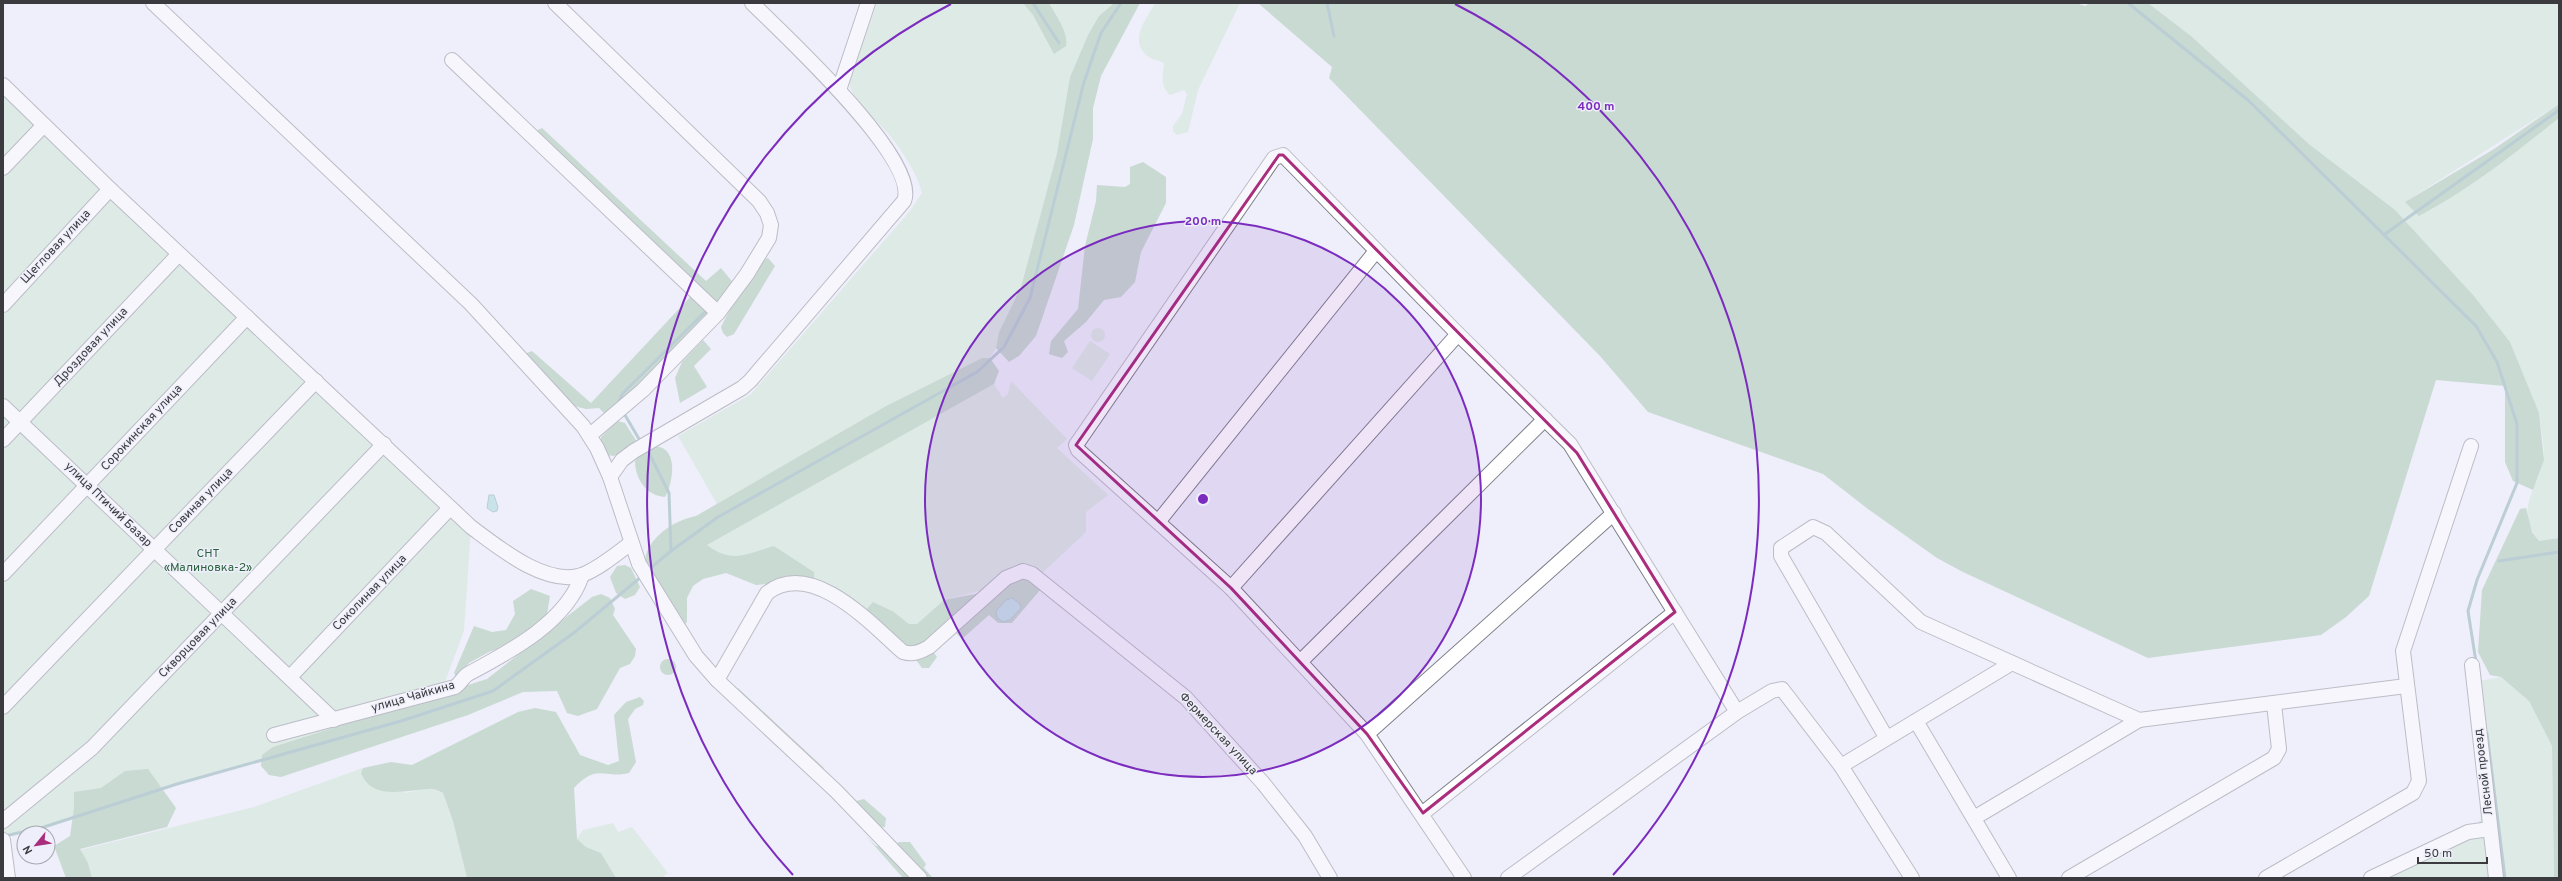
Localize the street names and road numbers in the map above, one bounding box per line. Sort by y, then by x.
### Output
street label: Щегловая улица [17,206,95,288]
street label: Дроздовая улица [50,304,132,390]
street label: Сорокинская улица [98,381,186,475]
street label: улица Птичий Базар [61,459,155,551]
street label: Совиная улица [165,465,237,537]
street label: Соколиная улица [329,551,411,635]
street label: Скворцовая улица [155,594,241,682]
street label: улица Чайкина [369,677,457,717]
street label: Фермерская улица [1175,689,1261,779]
street label: Лесной проезд [2471,728,2497,816]

